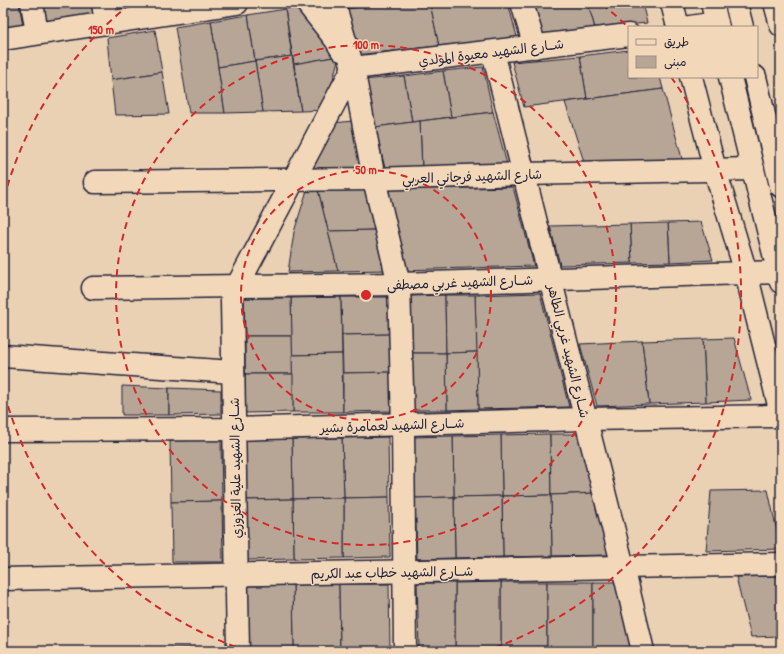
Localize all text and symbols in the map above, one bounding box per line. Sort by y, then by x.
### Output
text: 150 m [88,21,114,38]
legend [628,26,758,78]
text: طريق [664,33,689,50]
street label: شــارع الشهيد معيوة المولدي [417,34,565,71]
text: 100 m [353,36,379,53]
text: مبنى [664,53,687,70]
text: 50 m [355,161,377,178]
street label: شارع الشهيد فرجاني العربي [402,165,542,190]
street label: شــارع الشهيد غربي مصطفى [386,270,534,297]
street label: شــارع الشهيد غربي الطاهر [540,281,594,421]
centre of rings [359,288,373,302]
street label: شــارع الشهيد علية العزوزي [225,397,246,539]
street label: شــارع الشهيد لعمامرة بشير [318,413,465,438]
street label: شــارع الشهيد خطاب عبد الكريم [311,562,473,584]

